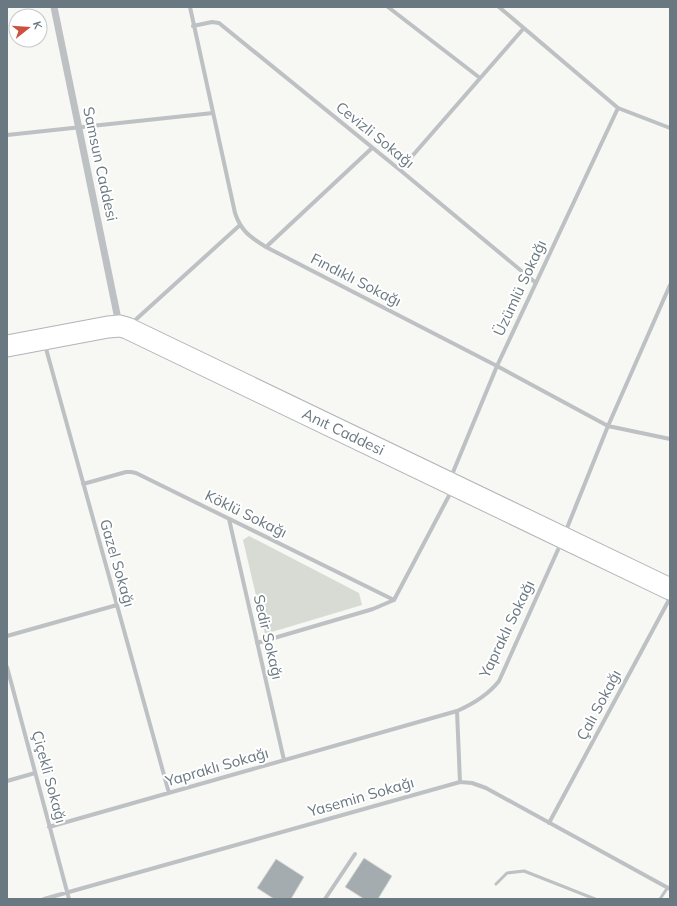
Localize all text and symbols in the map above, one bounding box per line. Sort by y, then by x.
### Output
north arrow [8,8,48,48]
text: K [30,20,46,31]
street label: Cevizli Sokağı [332,97,418,172]
street label: Samsun Caddesi [79,105,122,223]
street label: Üzümlü Sokağı [489,237,550,339]
street label: Fındıklı Sokağı [308,249,405,311]
street label: Anıt Caddesi [299,404,388,459]
street label: Köklü Sokağı [202,486,290,542]
street label: Gazel Sokağı [96,517,139,609]
street label: Yapraklı Sokağı [474,577,538,682]
street label: Sedir Sokağı [249,593,287,681]
street label: Çalı Sokağı [572,666,625,743]
street label: Çiçekli Sokağı [28,728,71,825]
street label: Yapraklı Sokağı [162,743,271,791]
street label: Yasemin Sokağı [305,772,416,821]

